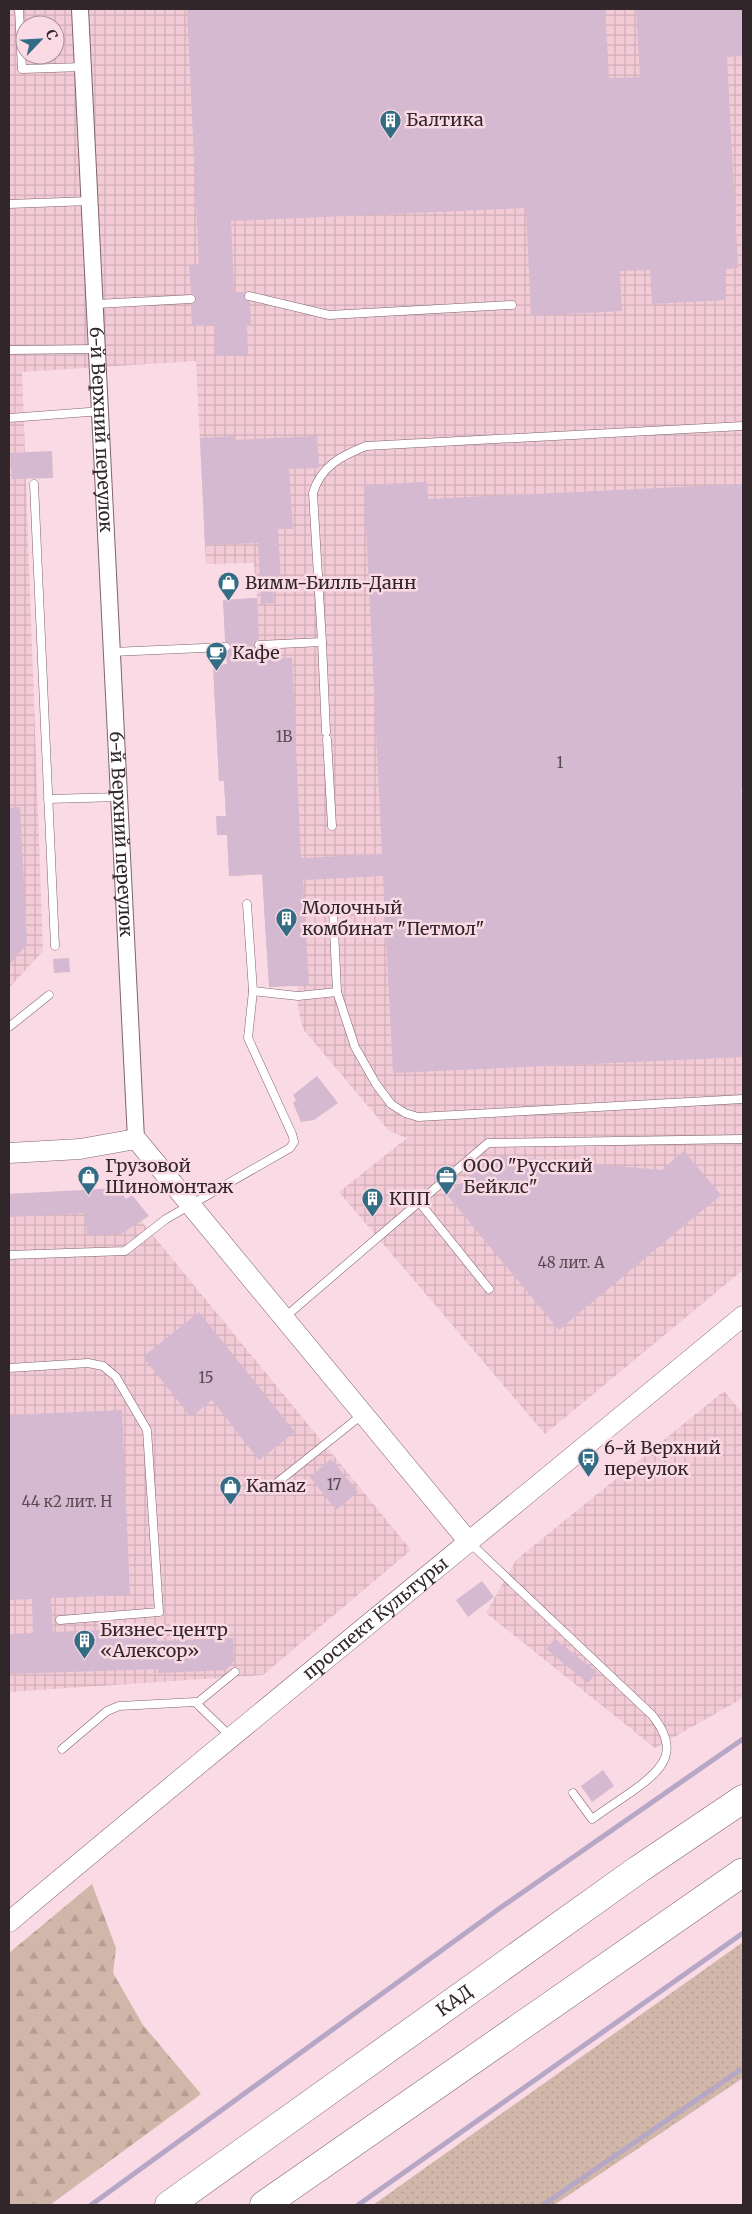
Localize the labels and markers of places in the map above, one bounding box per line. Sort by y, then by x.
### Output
building icon: Балтика [378,108,402,139]
place label: Балтика [406,108,484,131]
shop icon: Вимм-Билль-Данн [217,571,241,602]
place label: Вимм-Билль-Данн [245,571,416,594]
cafe icon: Кафе [204,641,228,672]
place label: Кафе [232,641,280,664]
place label: Молочный комбинат "Петмол" [302,896,484,940]
building icon: Молочный комбинат "Петмол" [274,906,298,937]
place label: Грузовой Шиномонтаж [105,1154,234,1198]
place label: ООО "Русский Бейклс" [463,1154,593,1198]
shop icon: Грузовой Шиномонтаж [77,1164,101,1195]
office icon: ООО "Русский Бейклс" [435,1164,459,1195]
building icon: КПП [361,1187,385,1218]
place label: КПП [389,1187,430,1210]
place label: 6-й Верхний переулок [604,1436,721,1480]
bus stop icon: 6-й Верхний переулок [576,1446,600,1477]
shop icon: Kamaz [218,1474,242,1505]
place label: Kamaz [246,1474,306,1497]
place label: Бизнес-центр «Алексор» [100,1618,228,1662]
building icon: Бизнес-центр «Алексор» [72,1628,96,1659]

